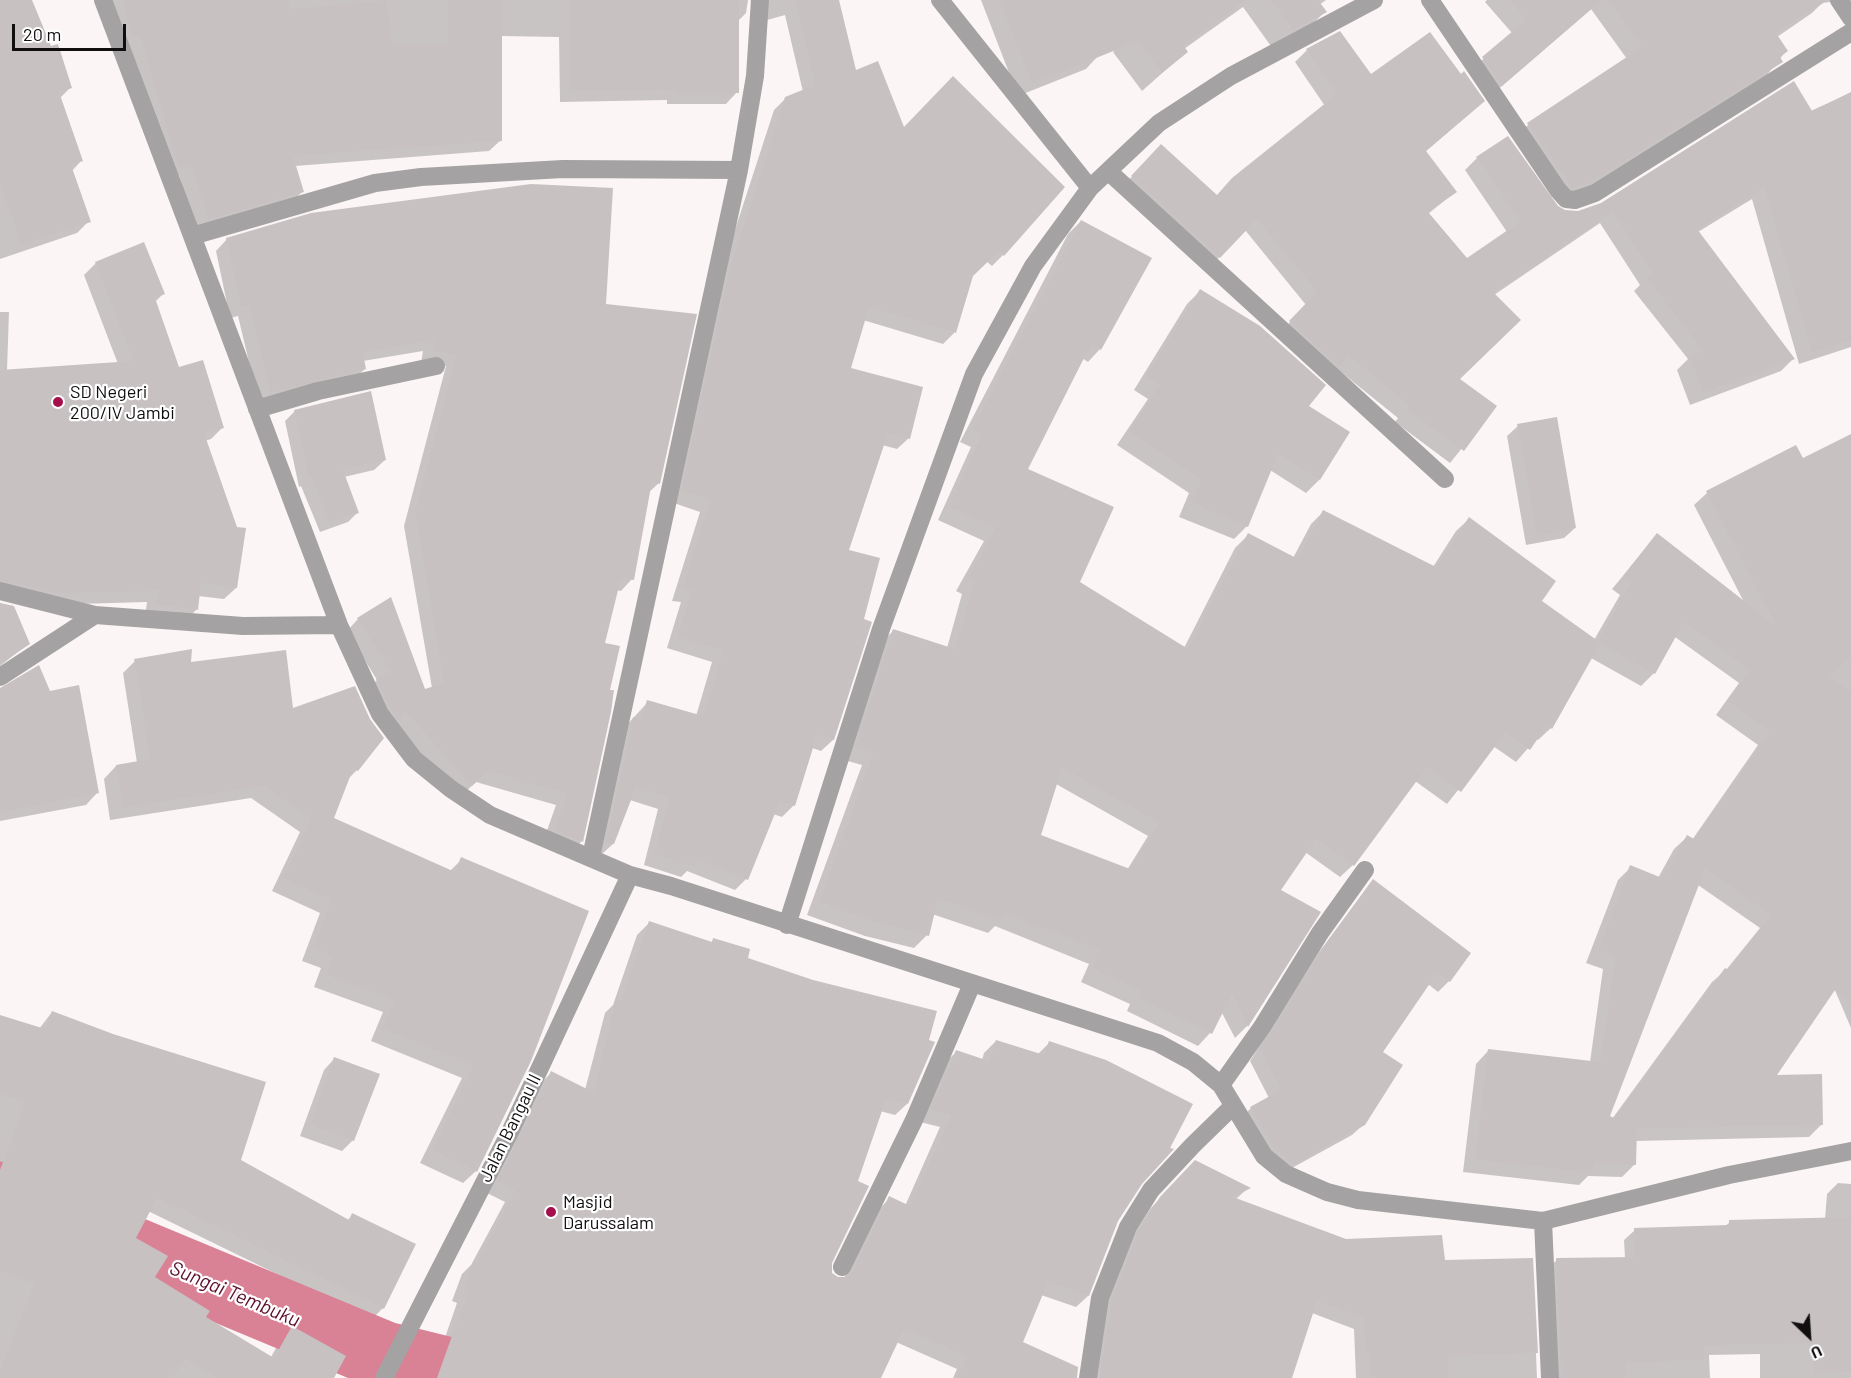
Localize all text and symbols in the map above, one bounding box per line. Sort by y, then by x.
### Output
scale bar [15,12,129,50]
text: 20 m [23,23,61,45]
place label: SD Negeri 200/IV Jambi [70,381,175,424]
marker: SD Negeri 200/IV Jambi [51,395,65,409]
street label: Jalan Bangau II [474,1070,546,1186]
place label: Masjid Darussalam [563,1191,654,1234]
marker: Masjid Darussalam [544,1205,558,1219]
water label: Sungai Tembuku [166,1256,304,1332]
north arrow [1779,1306,1839,1366]
text: U [1808,1342,1825,1364]

